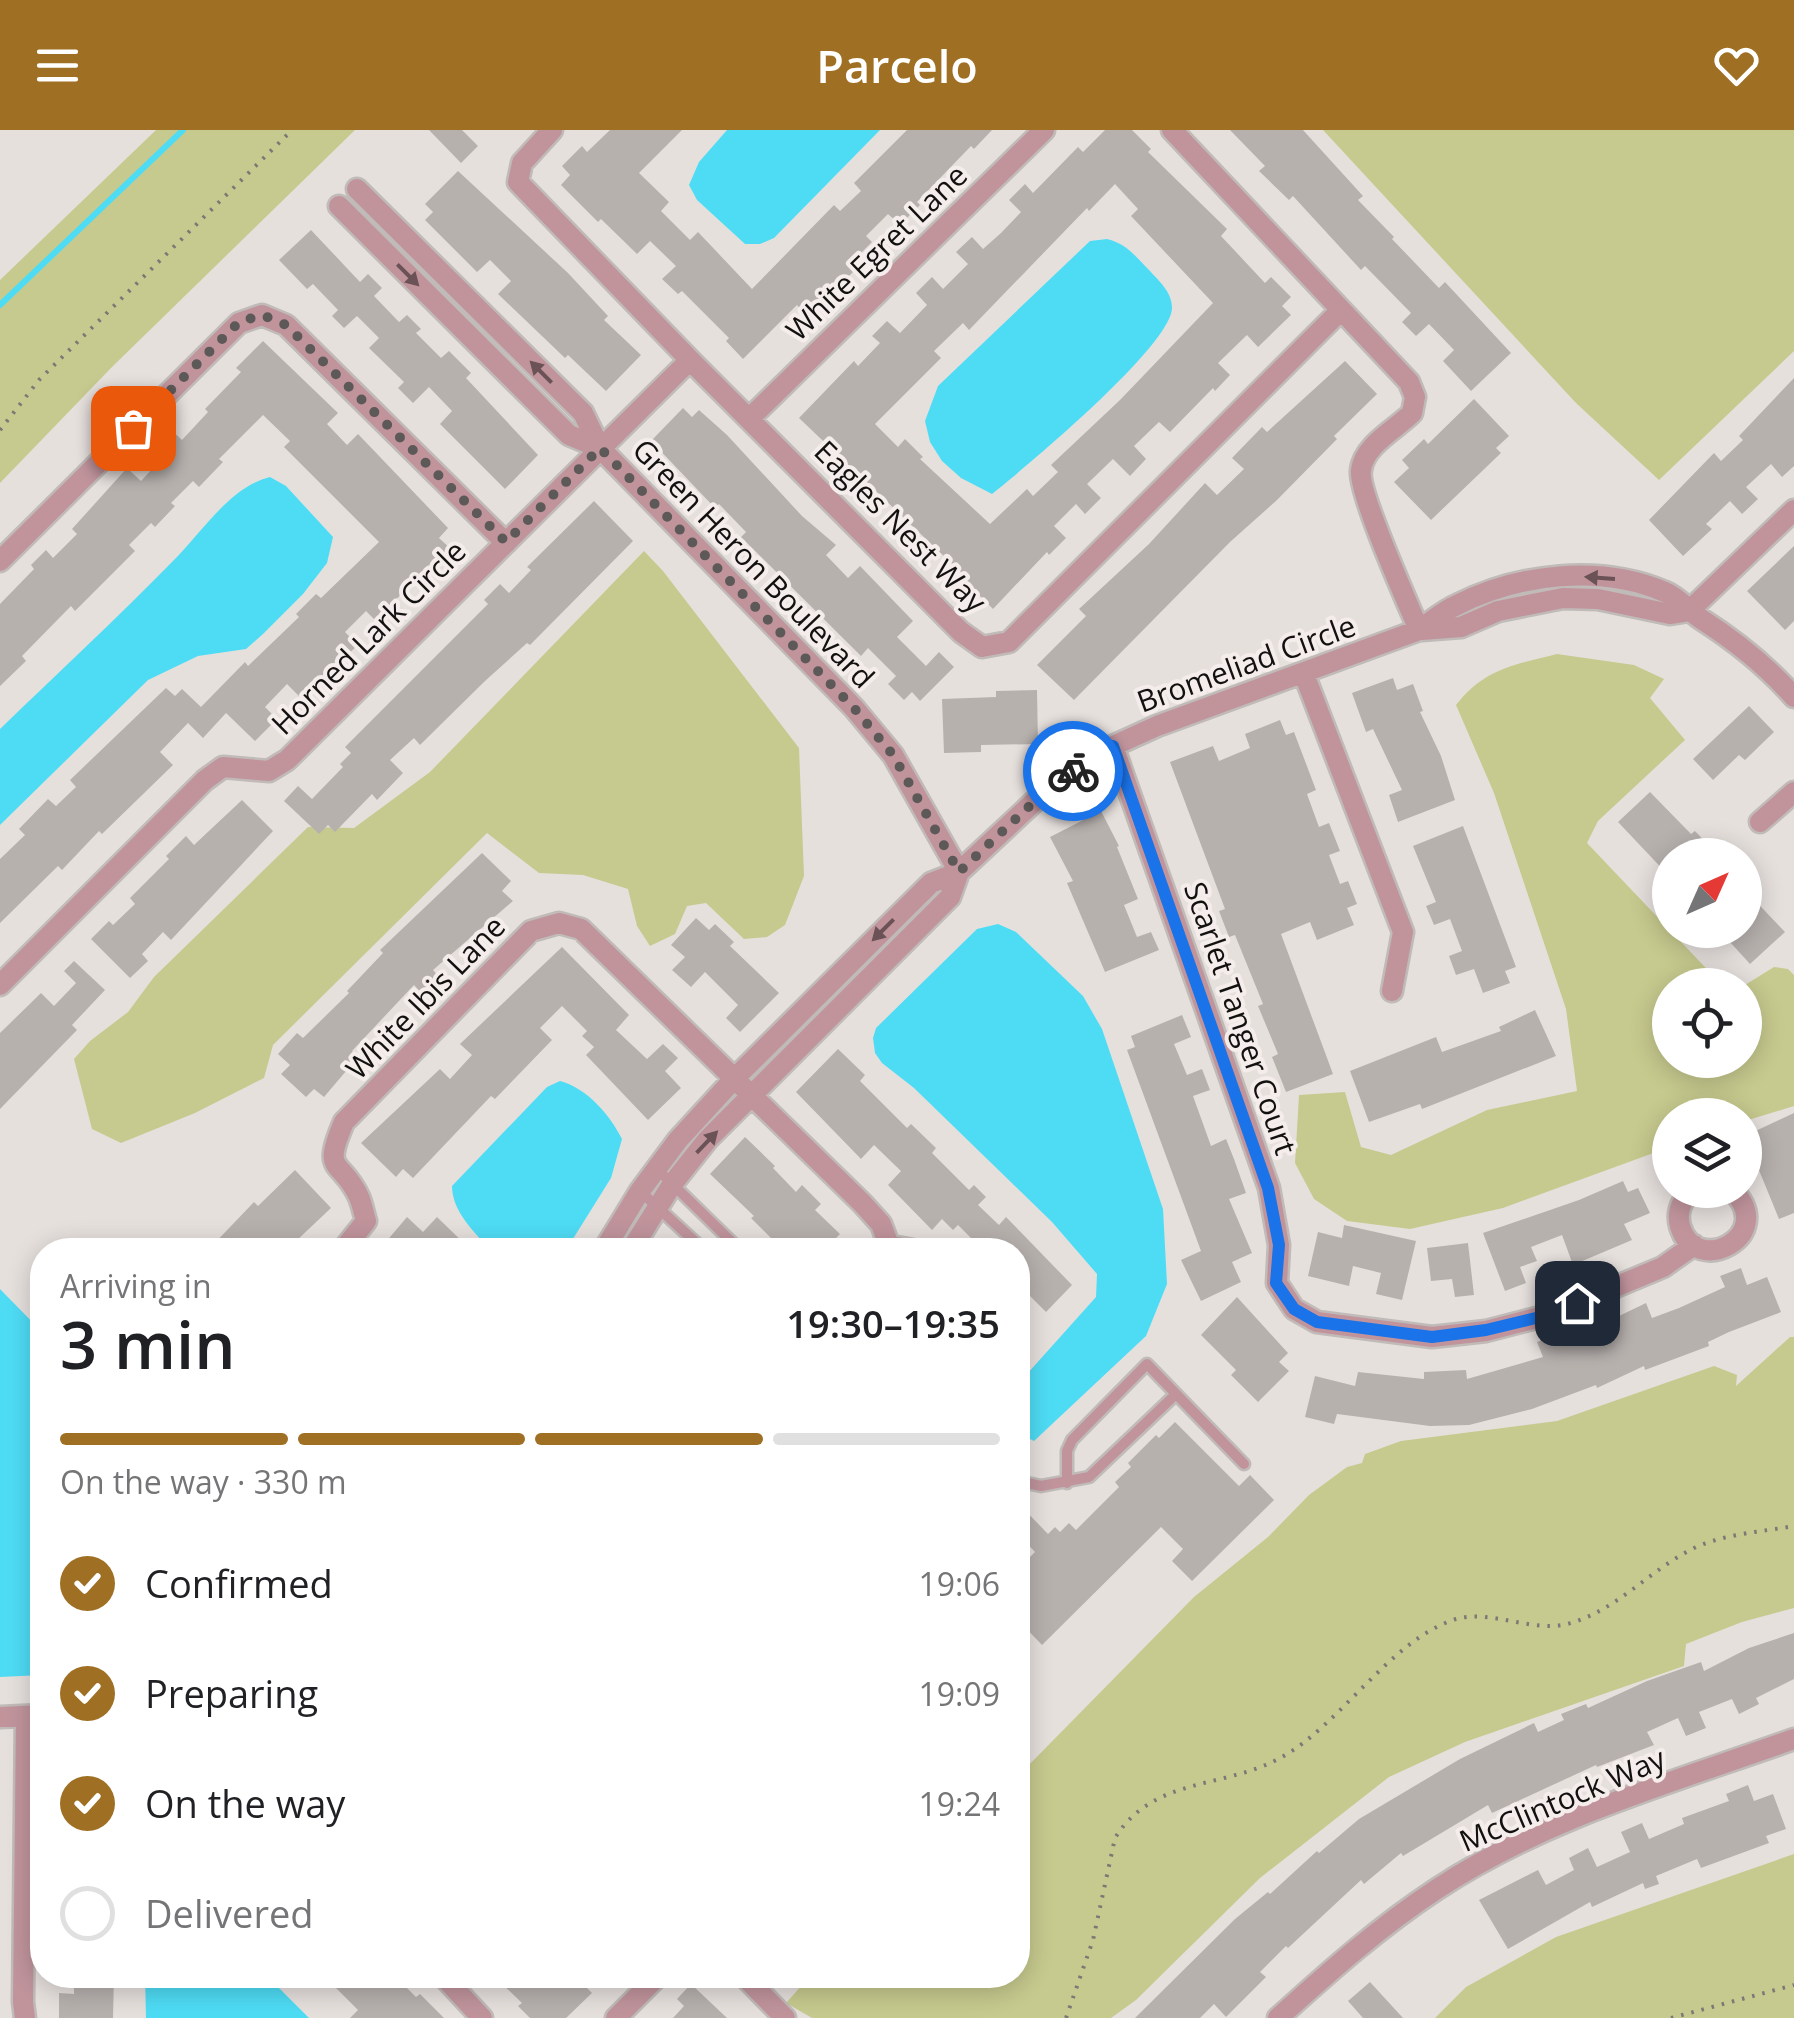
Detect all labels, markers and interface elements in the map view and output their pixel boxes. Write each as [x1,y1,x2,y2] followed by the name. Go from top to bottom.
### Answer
[816,35,978,96] text: Parcelo
[30,38,85,93] icon: menu
[1709,38,1764,93] icon: heart
[776,155,976,349] street label: White Egret Lane
[396,262,419,286] one-way arrow
[530,361,554,385] one-way arrow
[91,386,176,471] pin
[106,401,161,456] icon: bag
[624,429,884,697] street label: Green Heron Boulevard
[806,431,997,622] street label: Eagles Nest Way
[262,531,474,743] street label: Horned Lark Circle
[1584,569,1616,585] one-way arrow
[1131,604,1361,722] street label: Bromeliad Circle
[1023,721,1123,821] courier
[1046,744,1101,799] icon: bike
[1652,838,1762,948] north arrow
[1652,838,1762,1208] map controls
[1175,876,1307,1160] street label: Scarlet Tanger Court
[336,906,514,1088] street label: White Ibis Lane
[872,918,895,942] one-way arrow
[1652,968,1762,1078] button: locate
[1652,1098,1762,1208] button: layers
[695,1130,718,1154] one-way arrow
[1535,1261,1620,1346] pin
[60,1264,212,1307] text: Arriving in
[1550,1276,1605,1331] icon: home
[786,1297,1000,1349] text: 19:30–19:35
[60,1300,235,1388] text: 3 min
[60,1460,347,1503] text: On the way · 330 m
[60,1556,115,1611] icon: check
[145,1557,333,1609] text: Confirmed
[918,1562,1000,1605] text: 19:06
[60,1666,115,1721] icon: check
[145,1667,318,1719] text: Preparing
[918,1672,1000,1715] text: 19:09
[1453,1737,1672,1861] street label: McClintock Way
[60,1776,115,1831] icon: check
[145,1777,345,1829] text: On the way
[918,1782,1000,1825] text: 19:24
[145,1887,314,1939] text: Delivered

